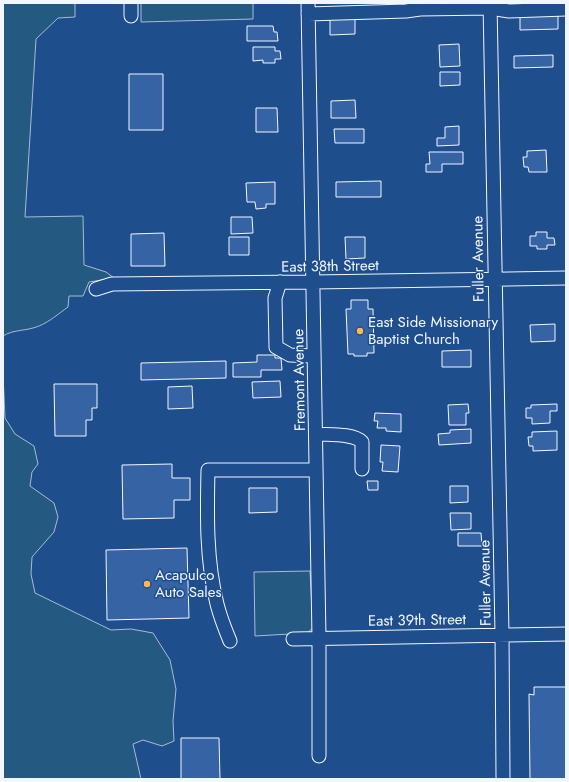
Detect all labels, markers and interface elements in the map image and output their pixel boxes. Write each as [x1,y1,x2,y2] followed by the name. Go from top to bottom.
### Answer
[466,216,490,302] street label: Fuller Avenue
[281,254,379,278] street label: East 38th Street
[368,311,498,350] place label: East Side Missionary Baptist Church
[355,326,365,336] marker: East Side Missionary Baptist Church
[287,328,311,431] street label: Fremont Avenue
[473,540,497,626] street label: Fuller Avenue
[155,564,221,603] place label: Acapulco Auto Sales
[142,579,152,589] marker: Acapulco Auto Sales
[368,608,467,632] street label: East 39th Street

